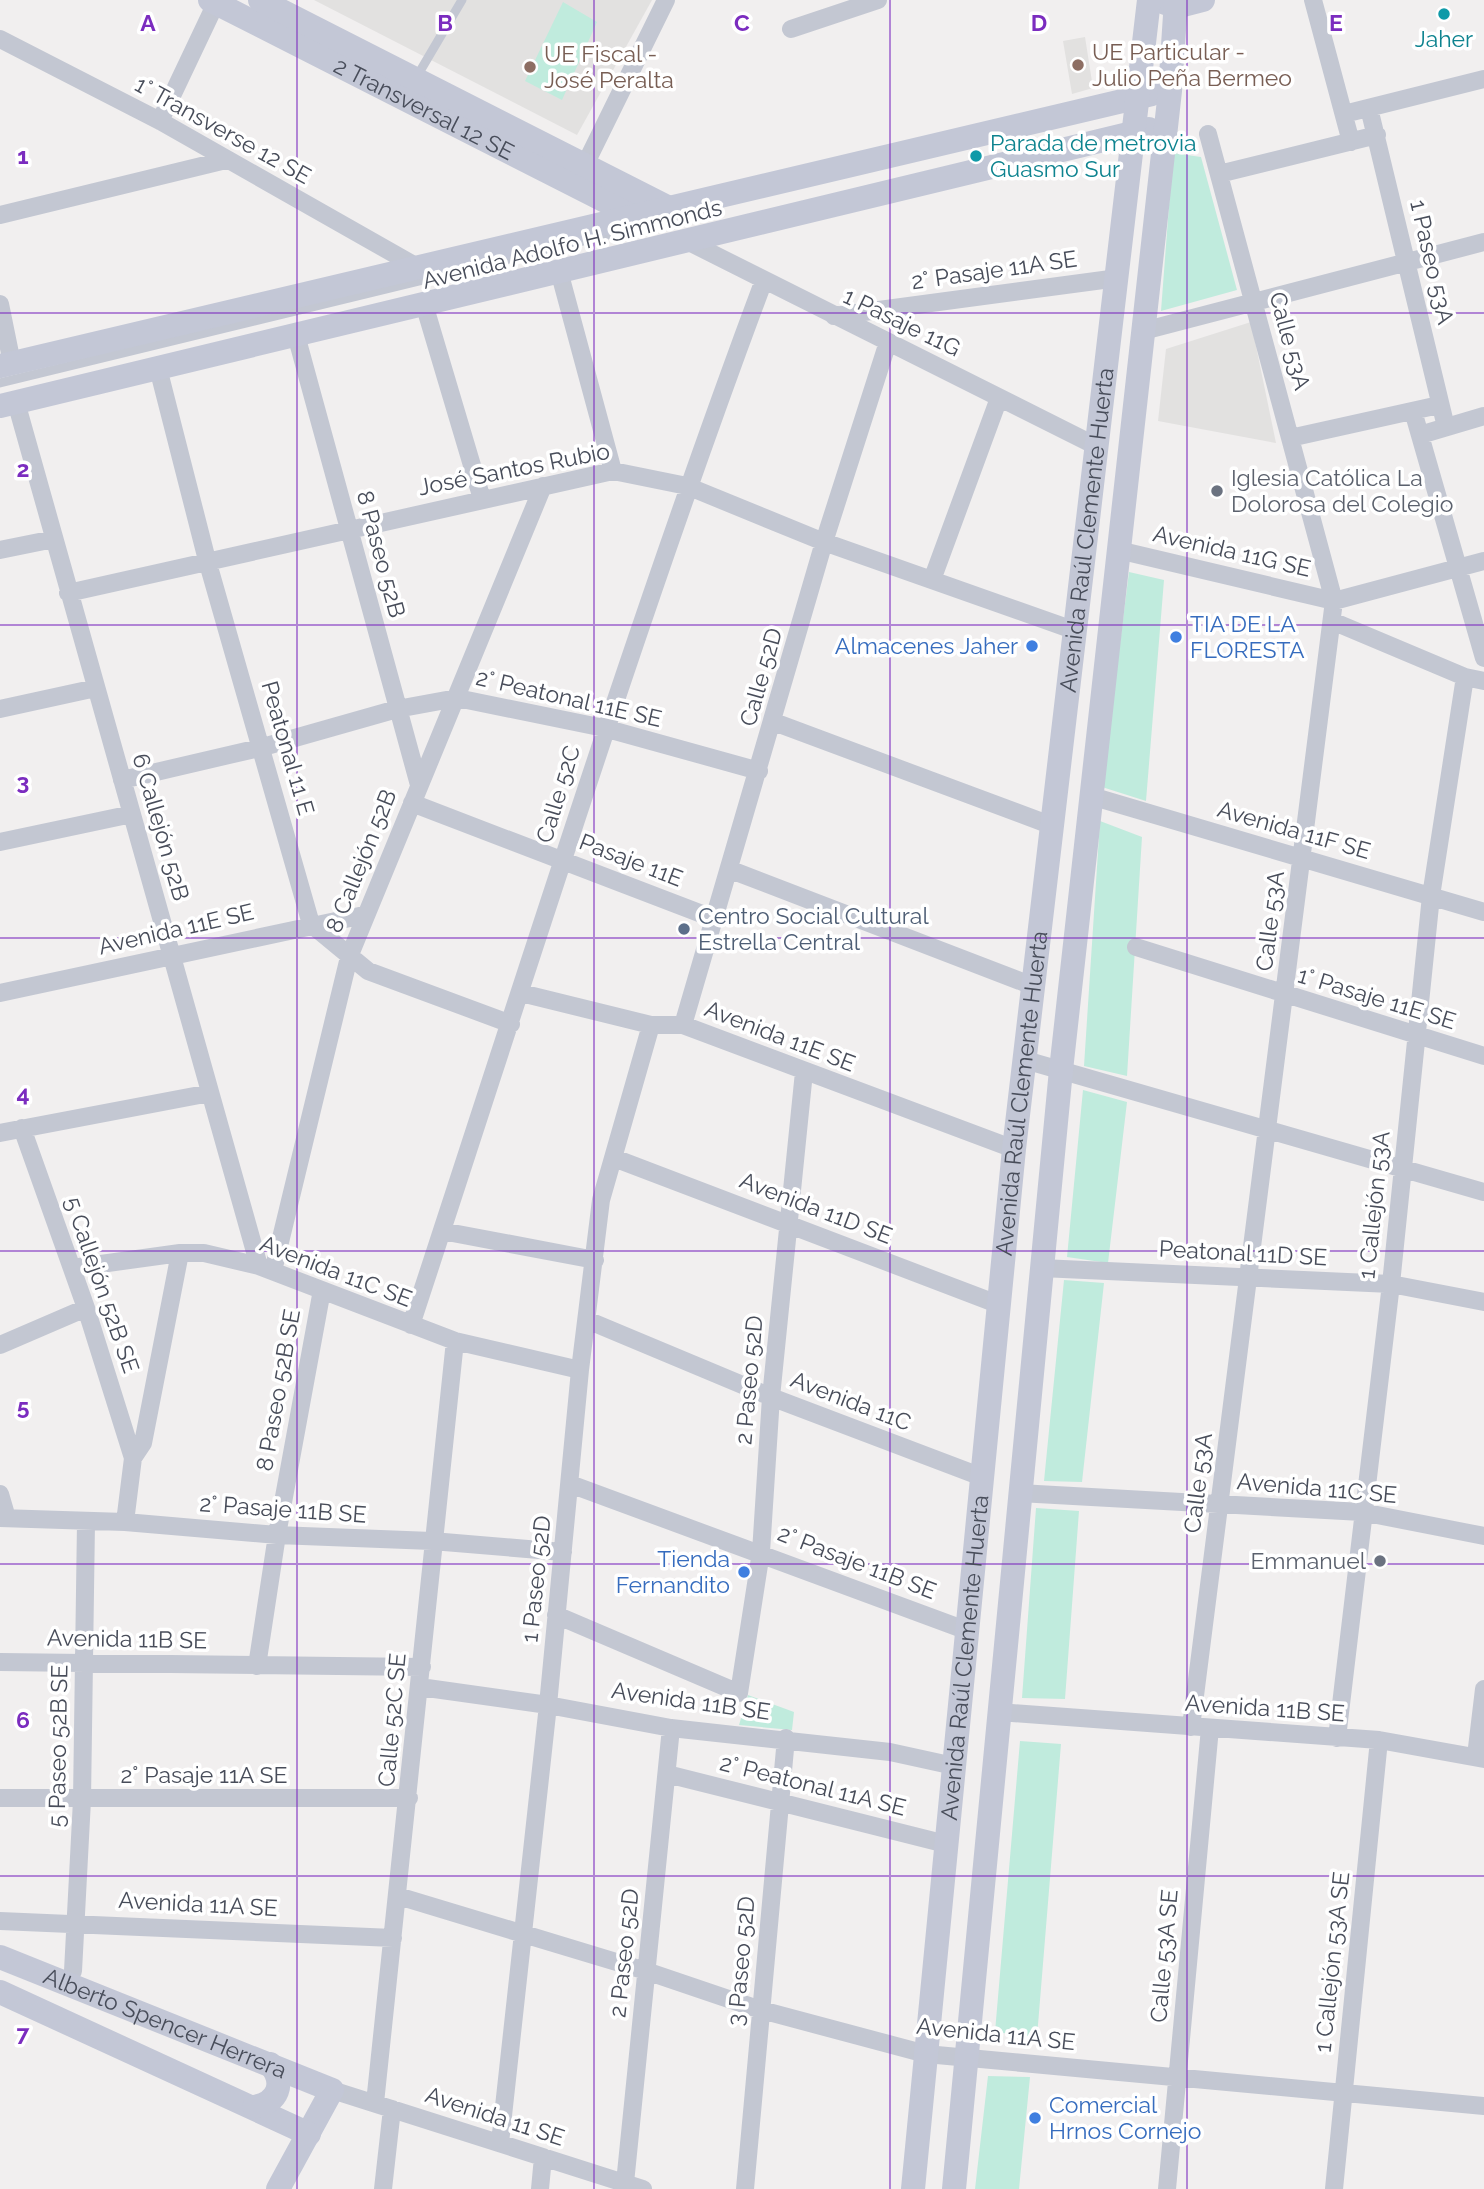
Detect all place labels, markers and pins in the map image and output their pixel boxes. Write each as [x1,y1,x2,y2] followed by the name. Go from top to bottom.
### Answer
[1436,6,1452,22] marker: Jaher
[1415,25,1473,52] place label: Jaher
[1092,38,1292,91] place label: UE Particular - Julio Peña Bermeo
[544,40,674,93] place label: UE Fiscal - José Peralta
[1070,57,1086,73] marker: UE Particular - Julio Peña Bermeo
[522,59,538,75] marker: UE Fiscal - José Peralta
[990,129,1197,182] place label: Parada de metrovia Guasmo Sur
[968,148,984,164] marker: Parada de metrovia Guasmo Sur
[1231,464,1453,517] place label: Iglesia Católica La Dolorosa del Colegio
[1209,483,1225,499] marker: Iglesia Católica La Dolorosa del Colegio
[1190,610,1305,663] place label: TIA DE LA FLORESTA
[1168,629,1184,645] marker: TIA DE LA FLORESTA
[835,632,1018,659] place label: Almacenes Jaher
[1024,638,1040,654] marker: Almacenes Jaher
[698,902,929,955] place label: Centro Social Cultural Estrella Central
[676,921,692,937] marker: Centro Social Cultural Estrella Central
[616,1545,730,1598] place label: Tienda Fernandito
[1250,1547,1367,1574] place label: Emmanuel
[1372,1553,1388,1569] marker: Emmanuel
[736,1564,752,1580] marker: Tienda Fernandito
[1049,2091,1201,2144] place label: Comercial Hrnos Cornejo
[1027,2110,1043,2126] marker: Comercial Hrnos Cornejo

